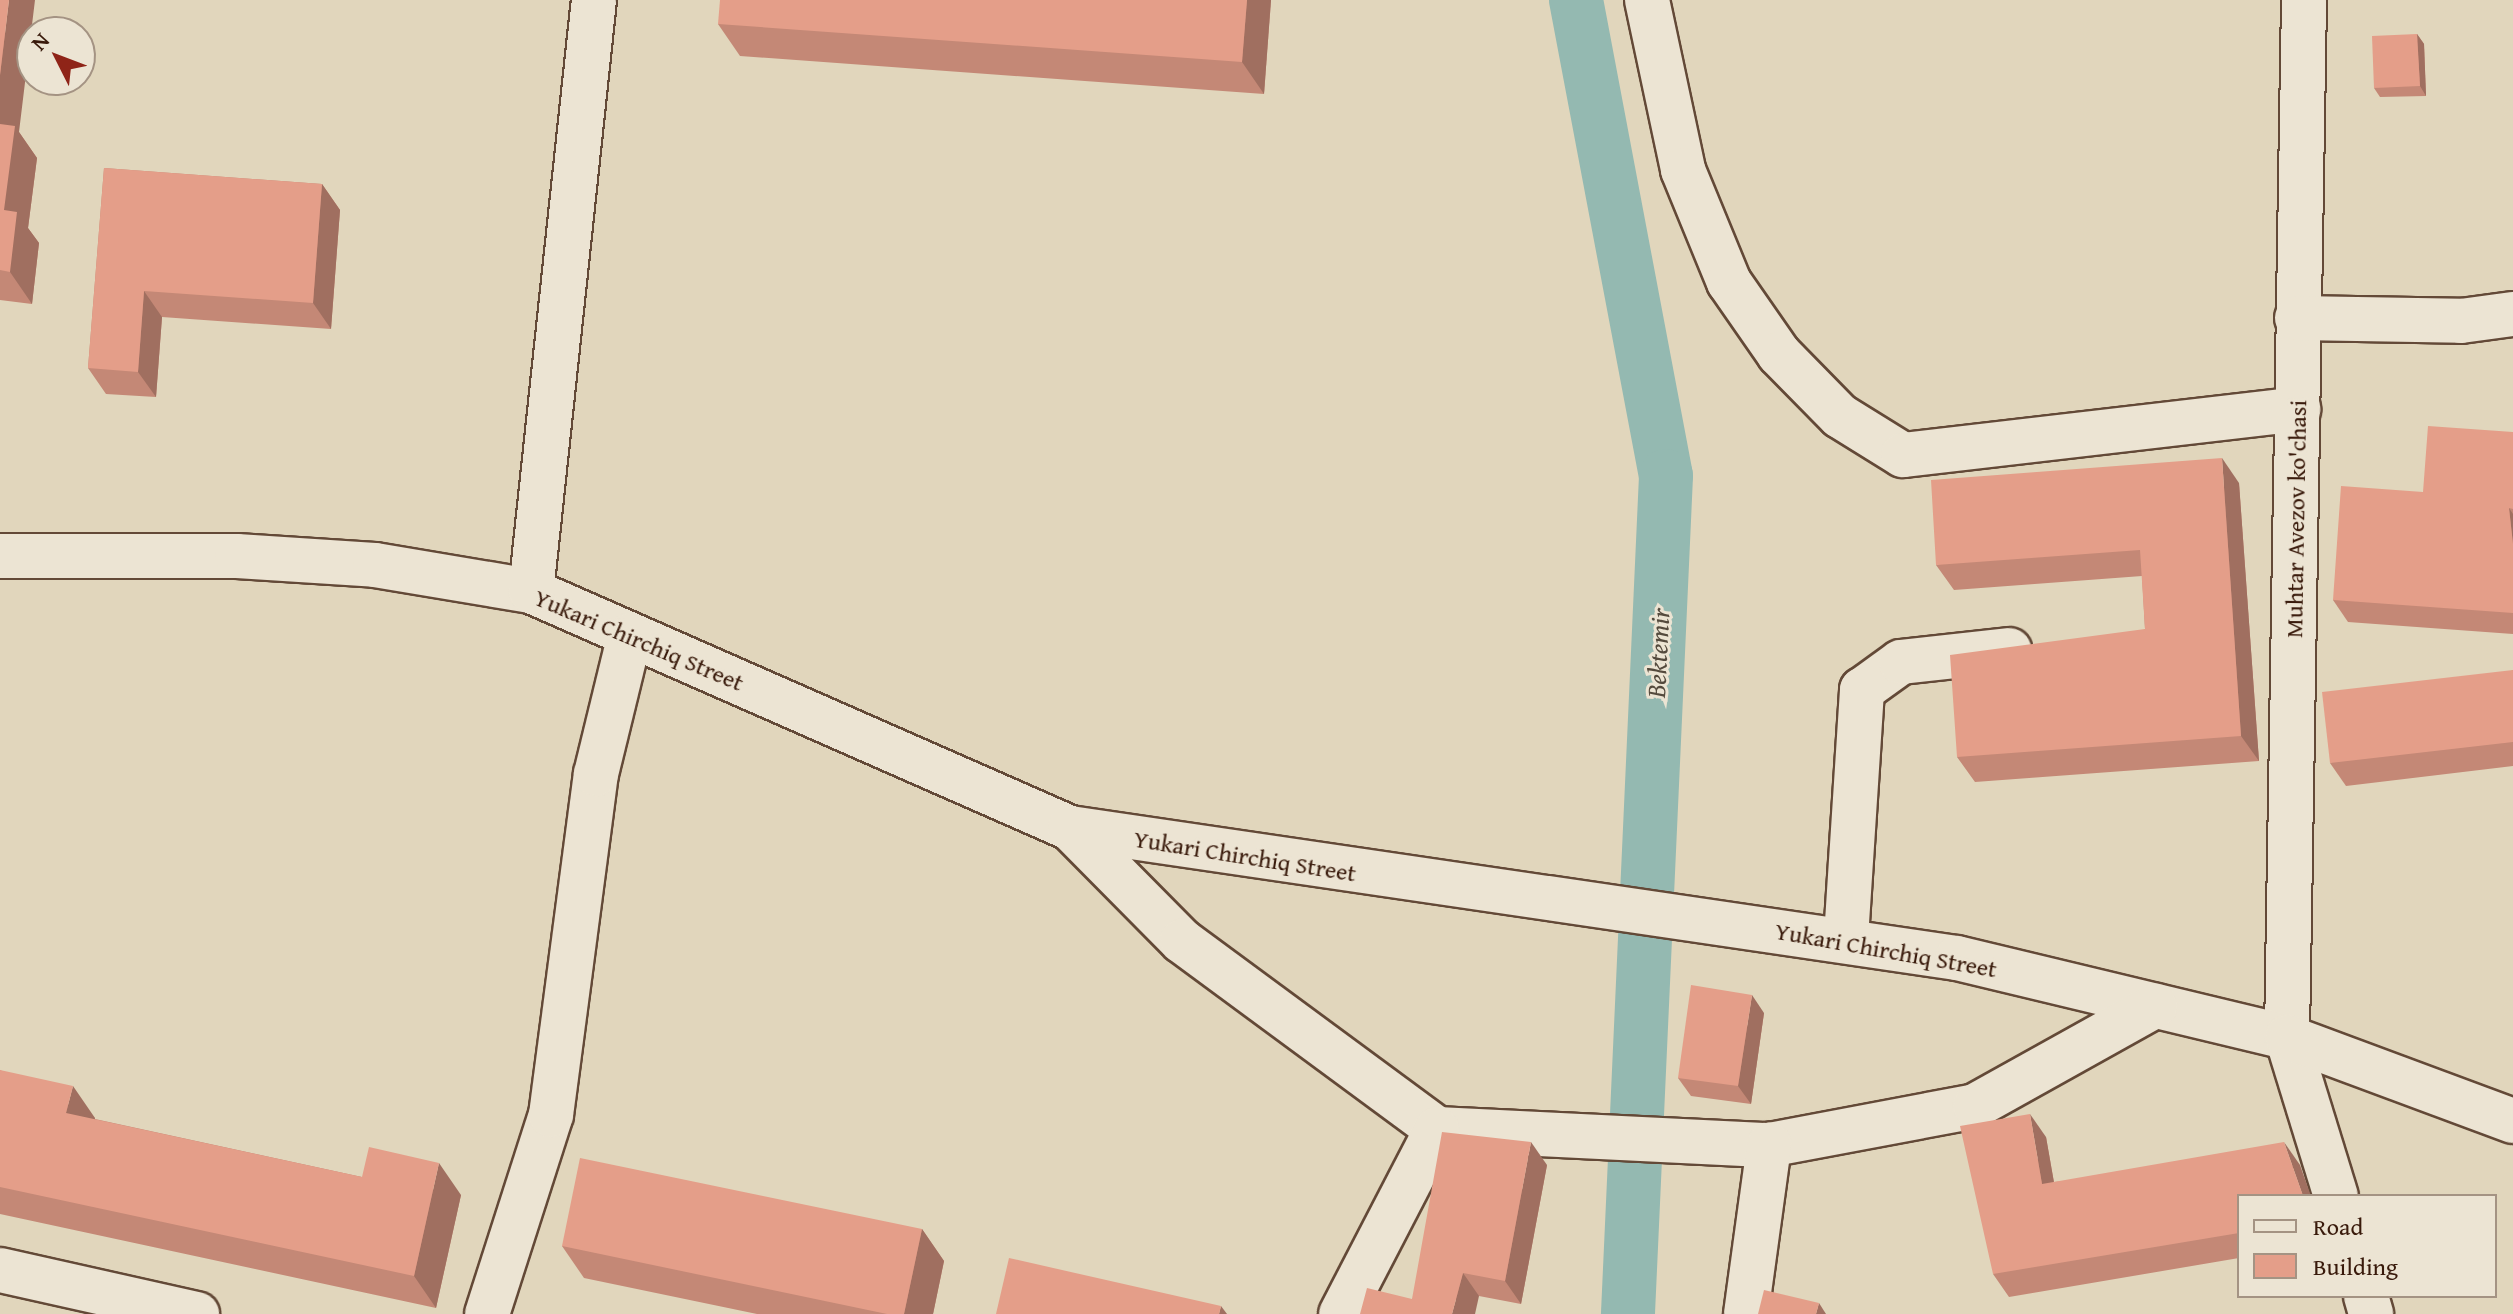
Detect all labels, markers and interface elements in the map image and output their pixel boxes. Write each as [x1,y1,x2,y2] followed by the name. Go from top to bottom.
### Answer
[16,16,96,96] north arrow
[23,25,56,57] text: N
[2280,400,2312,638] street label: Muhtar Avezov ko'chasi
[530,583,748,697] street label: Yukari Chirchiq Street
[1640,607,1676,699] water label: Bektemir
[1132,824,1358,888] street label: Yukari Chirchiq Street
[1773,916,1999,984] street label: Yukari Chirchiq Street
[2237,1194,2497,1298] legend
[2313,1209,2363,1244] text: Road
[2313,1249,2398,1284] text: Building

